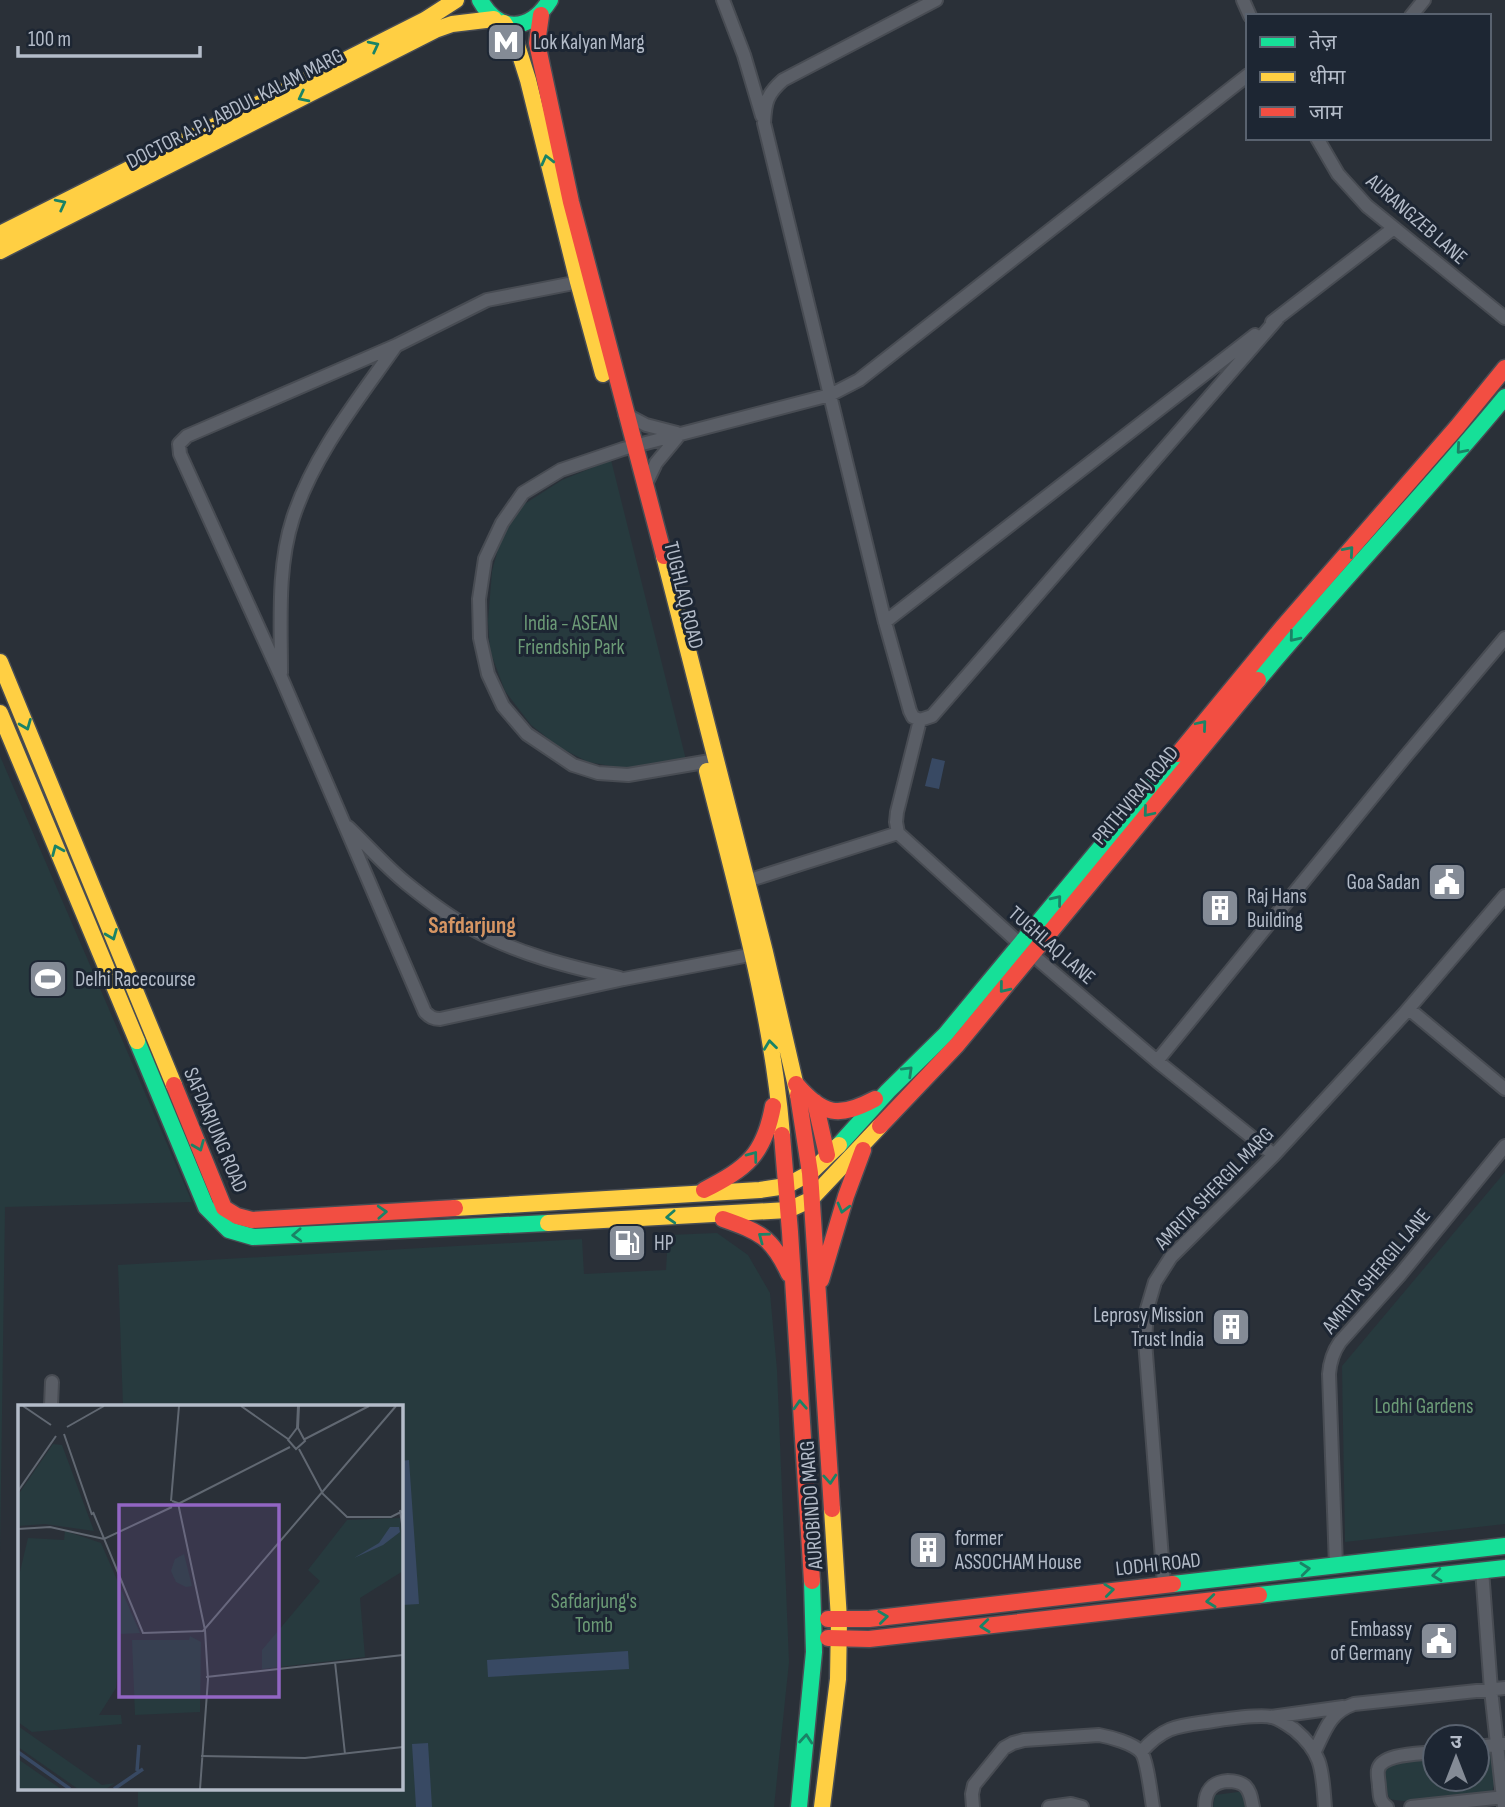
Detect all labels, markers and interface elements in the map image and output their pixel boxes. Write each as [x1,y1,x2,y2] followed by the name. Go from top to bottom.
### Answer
[18,14,200,58] scale bar
[1246,14,1491,140] legend
[485,21,527,63] metro station icon: Lok Kalyan Marg
[28,27,71,52] text: 100 m
[533,30,645,55] place label: Lok Kalyan Marg
[1309,30,1337,55] text: तेज़
[367,41,379,55] one-way arrow
[123,43,348,174] street label: DOCTOR A.P.J. ABDUL KALAM MARG
[1309,65,1346,90] text: धीमा
[298,89,310,103] one-way arrow
[1309,100,1343,125] text: जाम
[541,154,555,166] one-way arrow
[1360,168,1472,270] street label: AURANGZEB LANE
[54,198,66,212] one-way arrow
[1457,441,1470,454] one-way arrow
[658,539,709,651] street label: TUGHLAQ ROAD
[1341,546,1353,559] one-way arrow
[517,611,625,660] park label: India - ASEAN Friendship Park
[1290,629,1302,642] one-way arrow
[18,718,32,730] one-way arrow
[1194,720,1206,733] one-way arrow
[1087,741,1184,850] street label: PRITHVIRAJ ROAD
[1144,804,1156,817] one-way arrow
[52,845,66,857] one-way arrow
[1426,861,1468,903] public building icon: Goa Sadan
[1346,870,1420,895] place label: Goa Sadan
[1247,884,1307,933] place label: Raj Hans Building
[1199,887,1241,929] building icon: Raj Hans Building
[1048,895,1061,907] one-way arrow
[1003,901,1100,990] street label: TUGHLAQ LANE
[428,912,516,940] district label: Safdarjung
[104,929,118,941] one-way arrow
[27,958,69,1000] sports icon: Delhi Racecourse
[75,967,196,992] place label: Delhi Racecourse
[999,980,1012,992] one-way arrow
[763,1039,778,1051] one-way arrow
[178,1064,253,1196] street label: SAFDARJUNG ROAD
[899,1067,912,1080] one-way arrow
[1149,1122,1279,1256] street label: AMRITA SHERGIL MARG
[190,1139,204,1151] one-way arrow
[745,1151,758,1163] one-way arrow
[837,1202,851,1214] one-way arrow
[1316,1204,1436,1340] street label: AMRITA SHERGIL LANE
[376,1205,387,1220] one-way arrow
[665,1209,676,1224] one-way arrow
[606,1222,648,1264] fuel station icon: HP
[291,1227,302,1242] one-way arrow
[654,1231,674,1256] place label: HP
[758,1232,771,1245] one-way arrow
[1093,1303,1204,1352] place label: Leprosy Mission Trust India
[1210,1306,1252,1348] building icon: Leprosy Mission Trust India
[1374,1394,1474,1419] park label: Lodhi Gardens
[793,1399,808,1410] one-way arrow
[18,1405,402,1790] inset map
[795,1440,829,1571] street label: AUROBINDO MARG
[822,1474,837,1485] one-way arrow
[954,1526,1082,1575] place label: former ASSOCHAM House
[907,1529,949,1571] building icon: former ASSOCHAM House
[1114,1548,1202,1581] street label: LODHI ROAD
[1299,1562,1311,1577] one-way arrow
[1431,1568,1443,1583] one-way arrow
[1103,1583,1114,1598] one-way arrow
[551,1589,637,1638] park label: Safdarjung's Tomb
[1205,1593,1217,1608] one-way arrow
[877,1610,888,1625] one-way arrow
[1330,1617,1412,1666] place label: Embassy of Germany
[979,1618,991,1633] one-way arrow
[1418,1620,1460,1662] public building icon: Embassy of Germany
[1421,1723,1491,1793] north arrow
[1450,1731,1462,1754] text: उ
[798,1733,813,1744] one-way arrow

